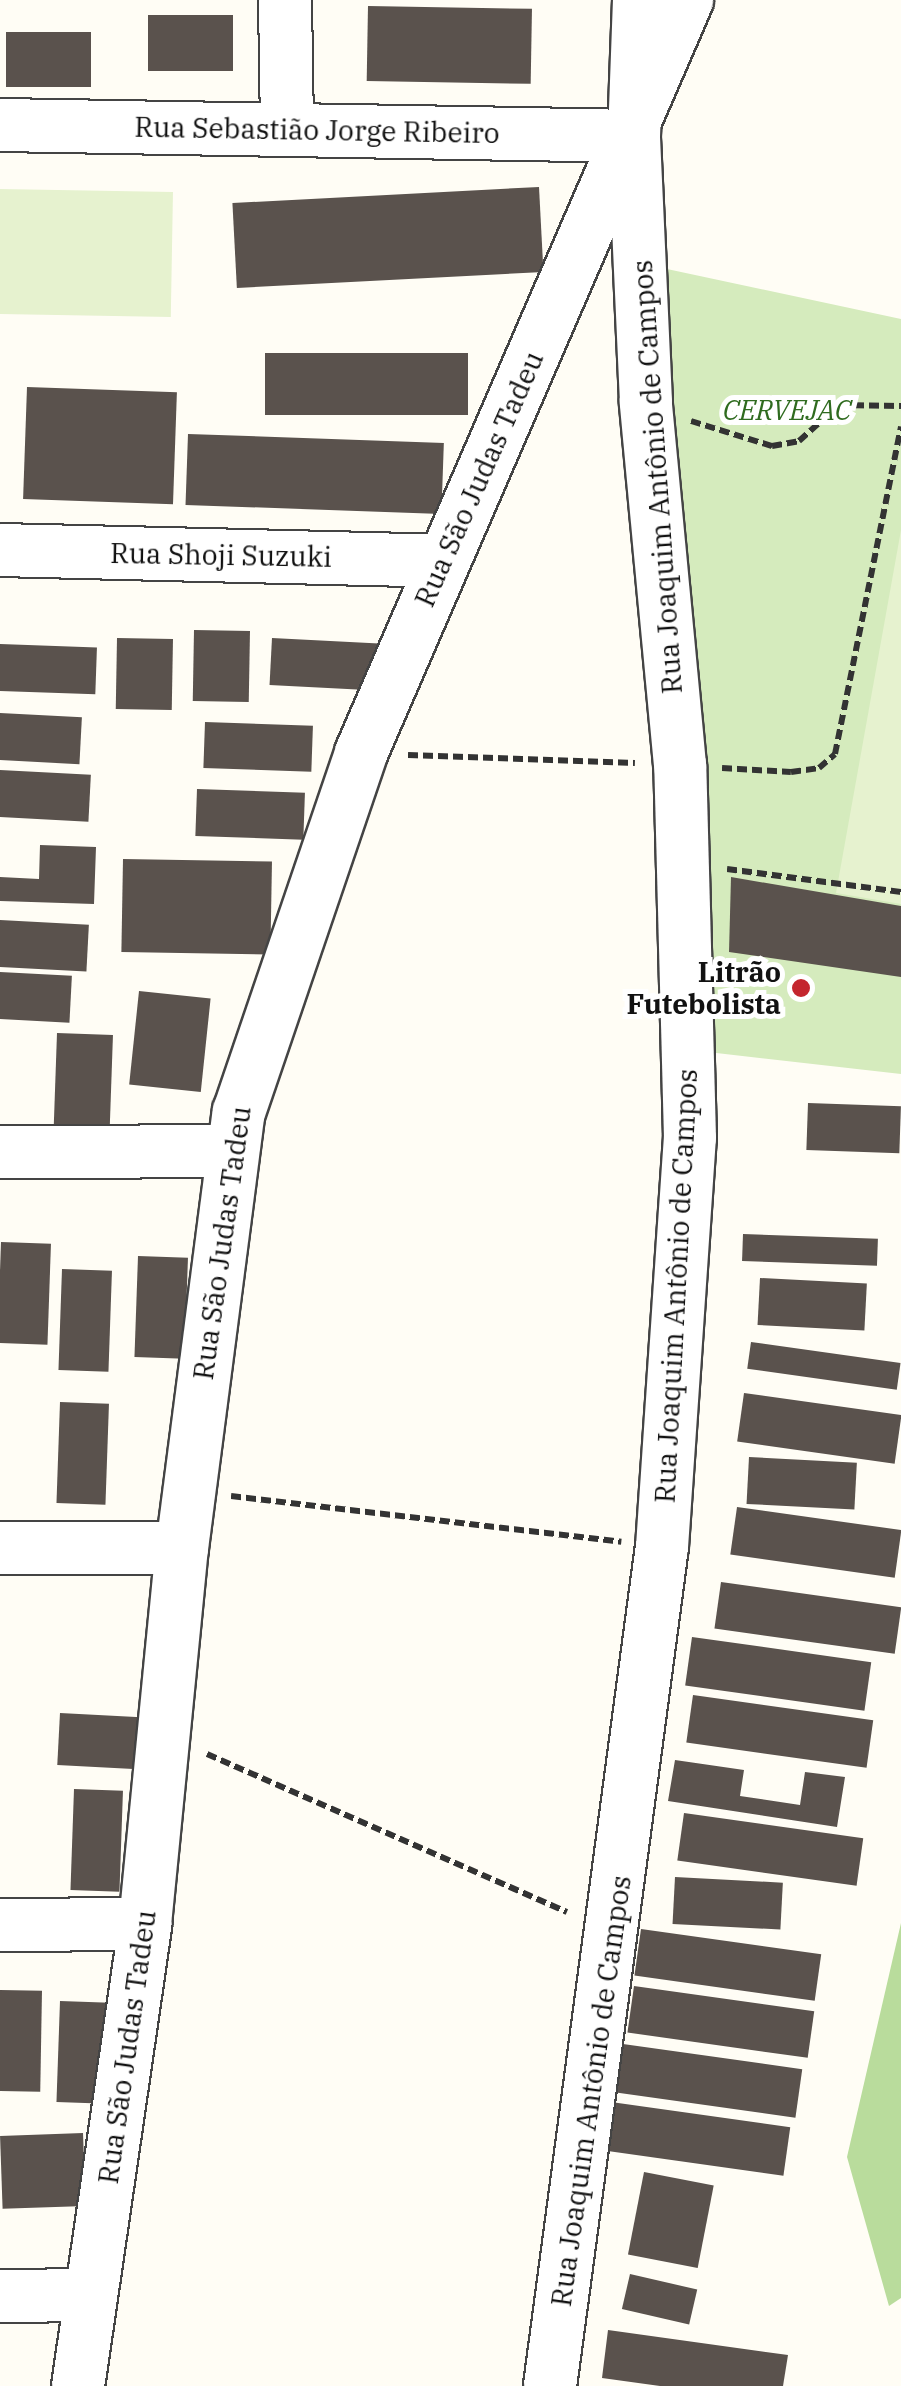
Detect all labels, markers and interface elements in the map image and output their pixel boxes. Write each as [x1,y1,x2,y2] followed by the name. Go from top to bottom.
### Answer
[134,110,500,150] street label: Rua Sebastião Jorge Ribeiro
[625,259,689,695] street label: Rua Joaquim Antônio de Campos
[408,346,550,612] street label: Rua São Judas Tadeu
[723,393,851,427] park label: CERVEJAC
[110,536,332,574] street label: Rua Shoji Suzuki
[626,955,781,1021] place label: Litrão Futebolista
[790,977,812,999] marker: Litrão Futebolista
[648,1068,704,1504] street label: Rua Joaquim Antônio de Campos
[186,1104,258,1382] street label: Rua São Judas Tadeu
[544,1873,638,2309] street label: Rua Joaquim Antônio de Campos
[91,1908,163,2186] street label: Rua São Judas Tadeu

